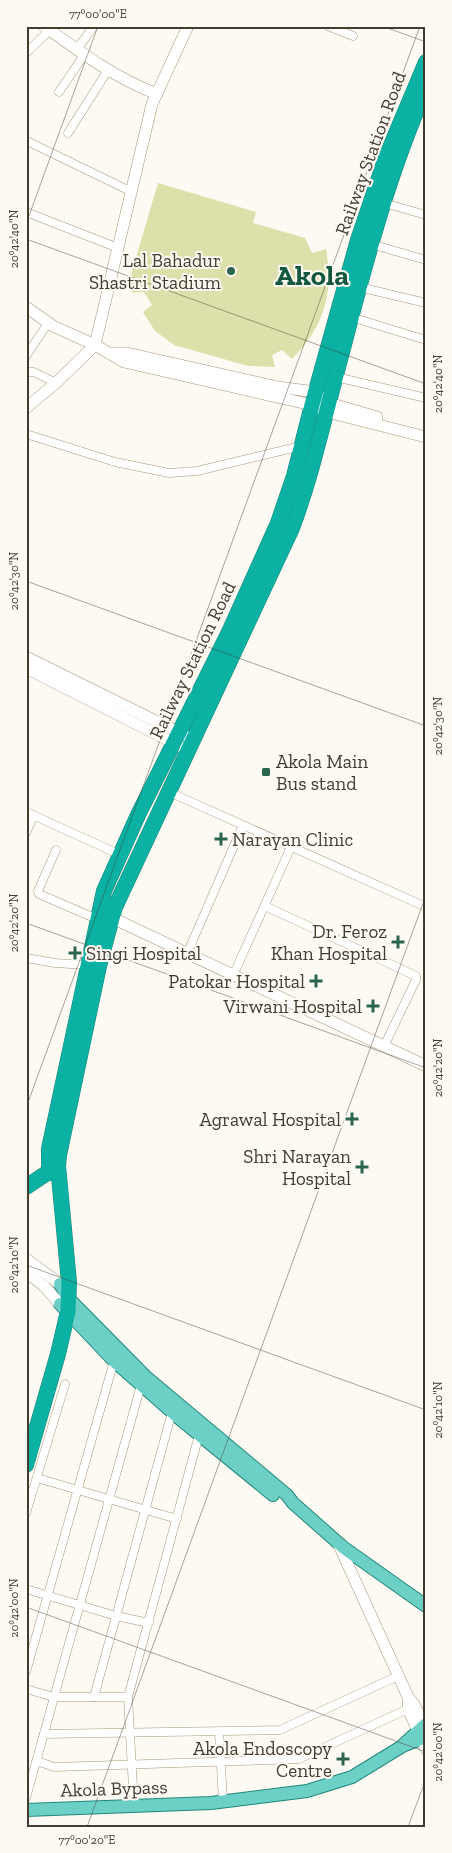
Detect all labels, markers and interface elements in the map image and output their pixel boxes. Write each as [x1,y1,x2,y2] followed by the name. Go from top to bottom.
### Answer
[69,7,127,21] text: 77°00'00"E
[330,68,411,238] street label: Railway Station Road
[7,210,21,268] text: 20°42'40"N
[89,249,222,294] place label: Lal Bahadur Shastri Stadium
[275,258,349,292] district label: Akola
[225,265,237,277] marker: Lal Bahadur Shastri Stadium
[431,355,445,413] text: 20°42'40"N
[7,552,21,610] text: 20°42'30"N
[144,577,241,743] street label: Railway Station Road
[431,697,445,755] text: 20°42'30"N
[276,750,368,795] place label: Akola Main Bus stand
[260,766,272,778] marker: Akola Main Bus stand
[232,828,353,851] place label: Narayan Clinic
[214,832,228,846] marker: Narayan Clinic
[7,894,21,952] text: 20°42'20"N
[271,920,387,965] place label: Dr. Feroz Khan Hospital
[391,935,405,949] marker: Dr. Feroz Khan Hospital
[86,942,201,965] place label: Singi Hospital
[68,946,82,960] marker: Singi Hospital
[168,970,305,993] place label: Patokar Hospital
[309,974,323,988] marker: Patokar Hospital
[222,995,362,1018] place label: Virwani Hospital
[366,999,380,1013] marker: Virwani Hospital
[431,1039,445,1097] text: 20°42'20"N
[200,1108,341,1131] place label: Agrawal Hospital
[345,1112,359,1126] marker: Agrawal Hospital
[243,1145,351,1190] place label: Shri Narayan Hospital
[355,1160,369,1174] marker: Shri Narayan Hospital
[7,1236,21,1294] text: 20°42'10"N
[431,1381,445,1439] text: 20°42'10"N
[7,1578,21,1638] text: 20°42'00"N
[431,1722,445,1782] text: 20°42'00"N
[193,1737,332,1782] place label: Akola Endoscopy Centre
[336,1752,350,1766] marker: Akola Endoscopy Centre
[60,1775,168,1802] street label: Akola Bypass
[59,1833,115,1847] text: 77°00'20"E

